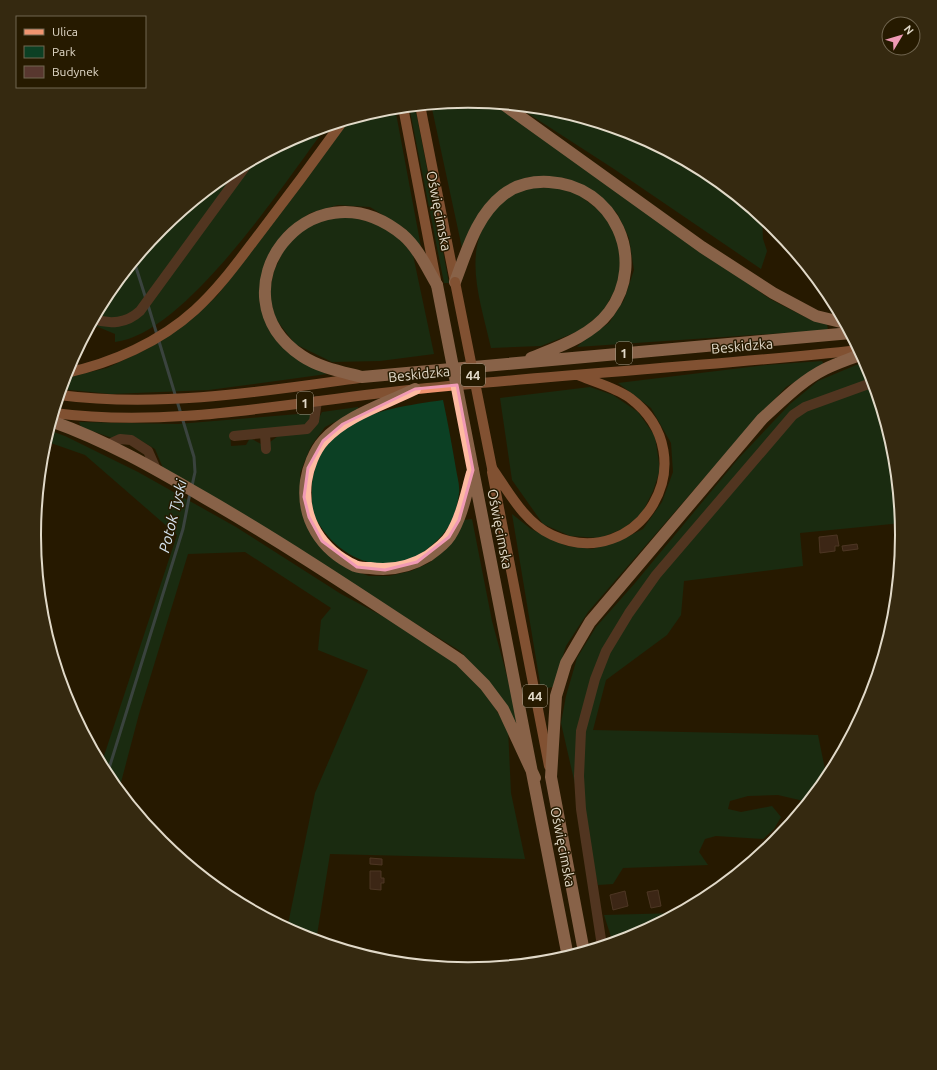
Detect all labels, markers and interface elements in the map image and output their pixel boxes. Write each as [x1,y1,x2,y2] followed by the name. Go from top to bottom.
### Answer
[16,16,146,88] legend
[881,16,921,56] north arrow
[902,23,916,37] text: N
[52,25,78,38] text: Ulica
[52,45,76,58] text: Park
[52,65,99,78] text: Budynek
[423,170,455,252] street label: Oświęcimska
[710,335,774,357] street label: Beskidzka
[616,342,632,364] road number: 1
[387,363,451,385] street label: Beskidzka
[461,364,485,386] road number: 44
[297,392,313,414] road number: 1
[155,476,190,554] water label: Potok Tyski
[484,488,516,570] street label: Oświęcimska
[523,685,547,707] road number: 44
[547,806,579,888] street label: Oświęcimska

